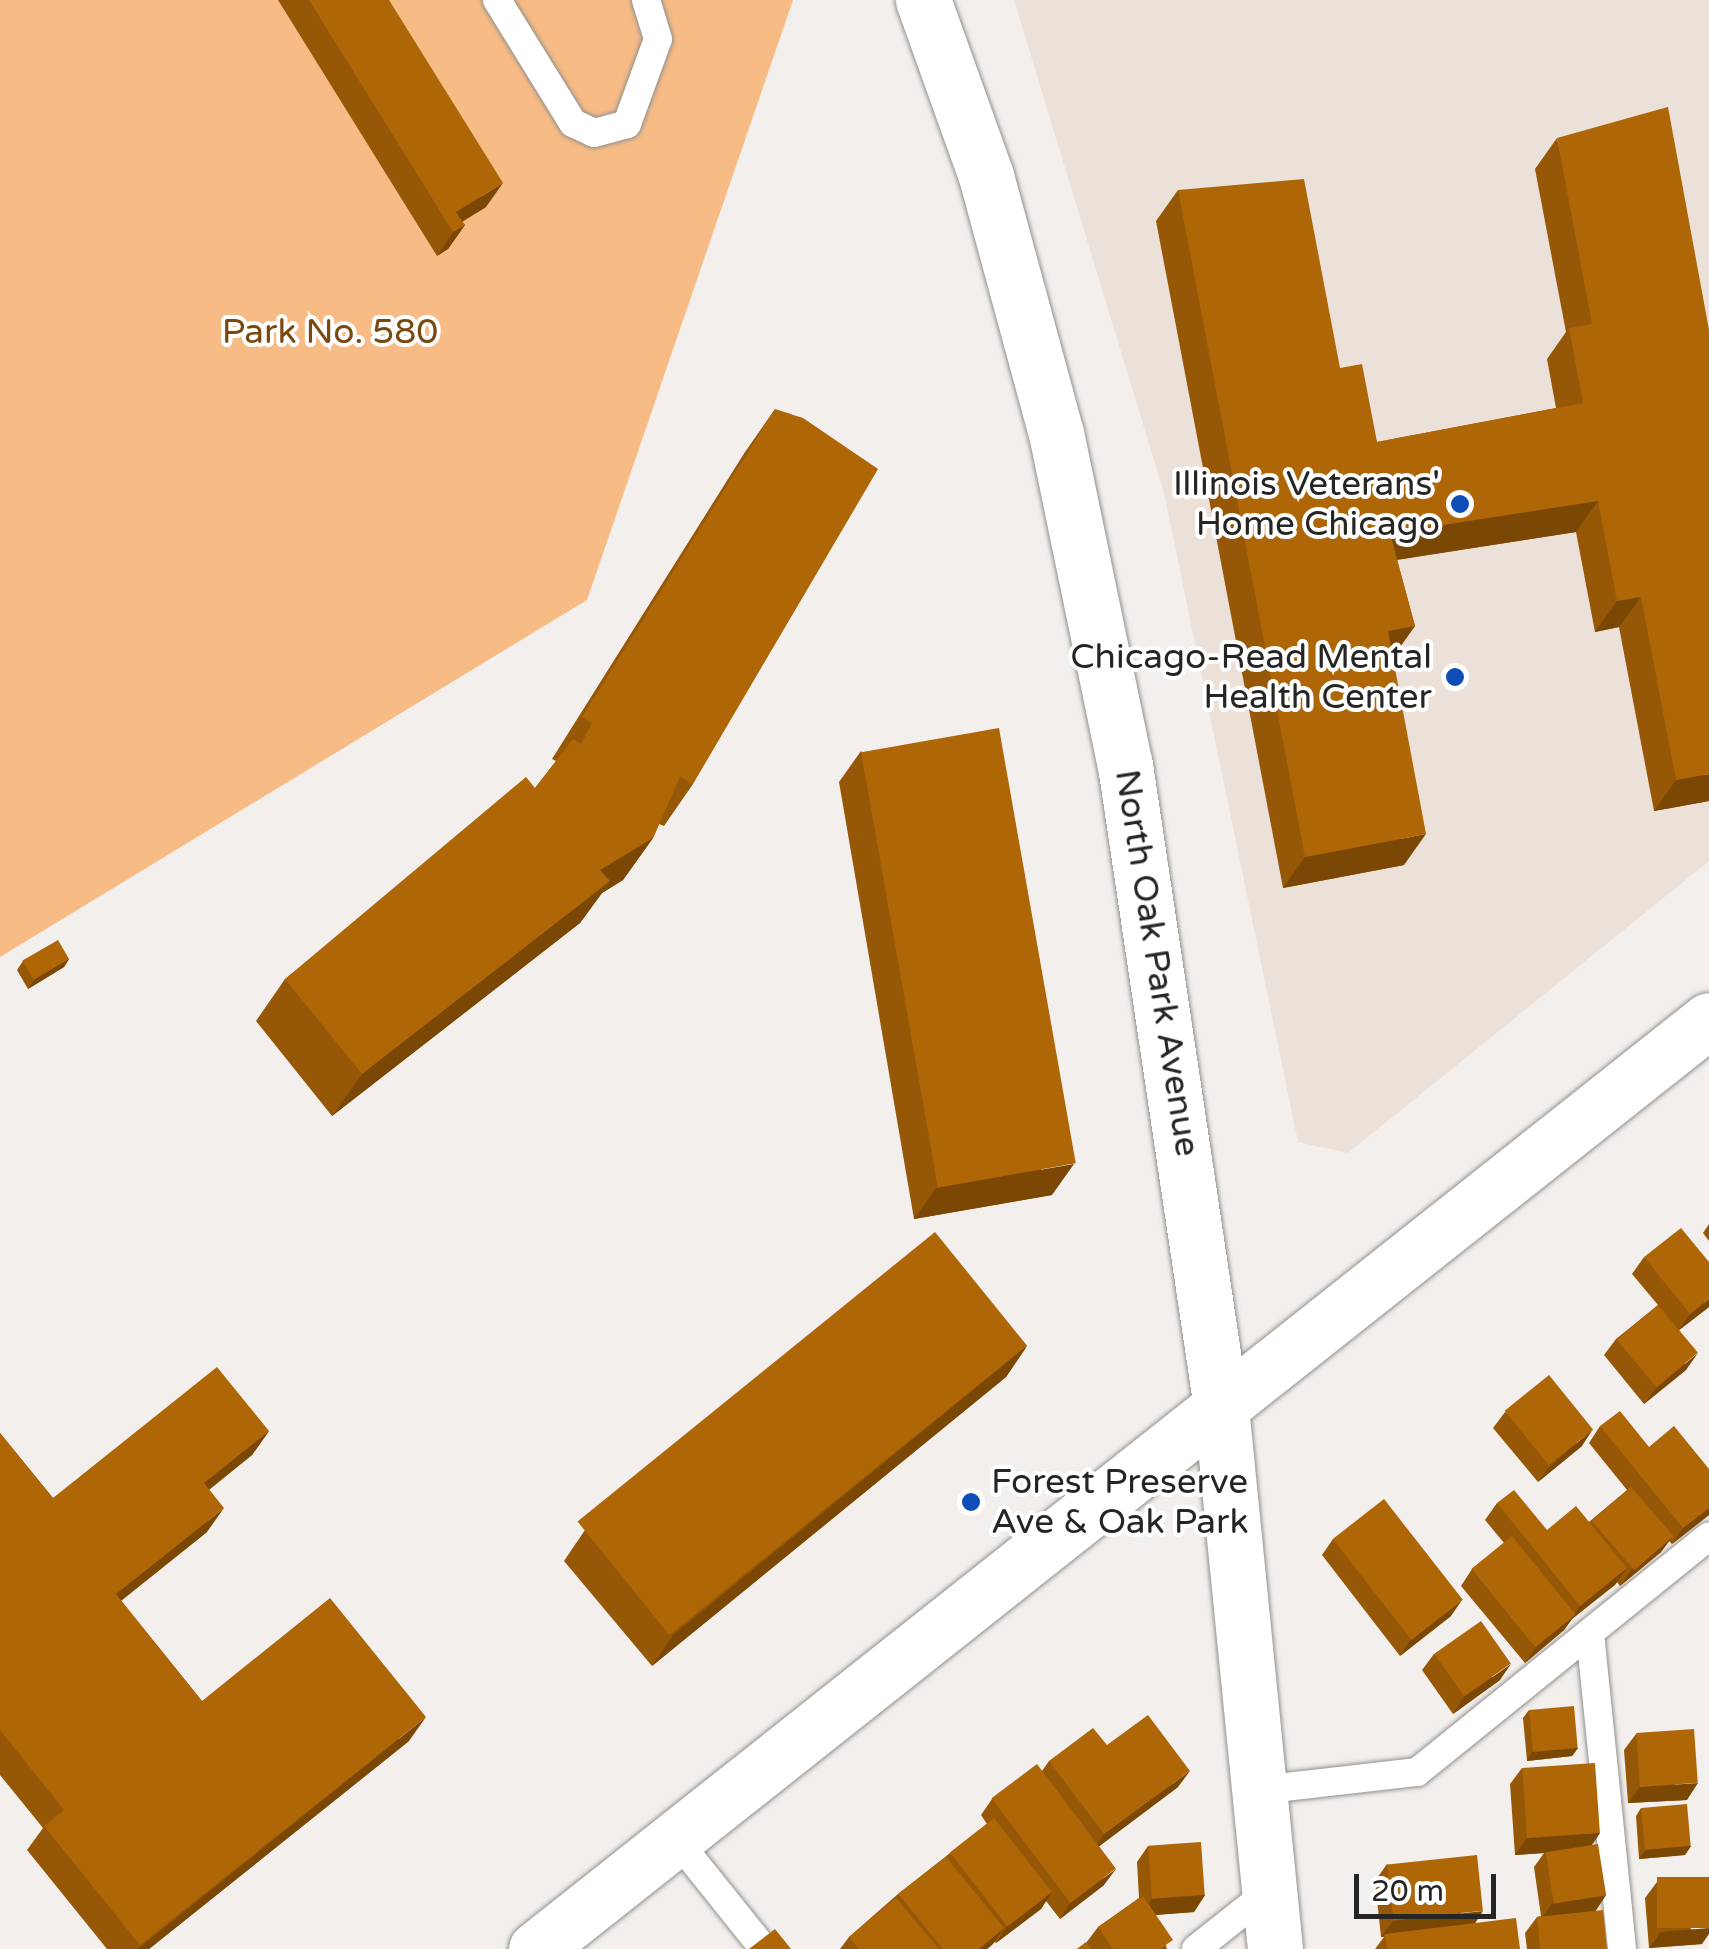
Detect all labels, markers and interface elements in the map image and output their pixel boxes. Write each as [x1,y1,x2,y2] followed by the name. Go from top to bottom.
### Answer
[222,311,438,353] park label: Park No. 580
[1173,463,1440,545] place label: Illinois Veterans' Home Chicago
[1449,493,1471,515] marker: Illinois Veterans' Home Chicago
[1070,636,1432,718] place label: Chicago-Read Mental Health Center
[1442,664,1468,690] marker: Chicago-Read Mental Health Center
[1106,767,1208,1159] street label: North Oak Park Avenue
[991,1461,1248,1543] place label: Forest Preserve Ave & Oak Park
[960,1491,982,1513] marker: Forest Preserve Ave & Oak Park
[1359,1854,1502,1916] scale bar
[1371,1873,1444,1910] text: 20 m

